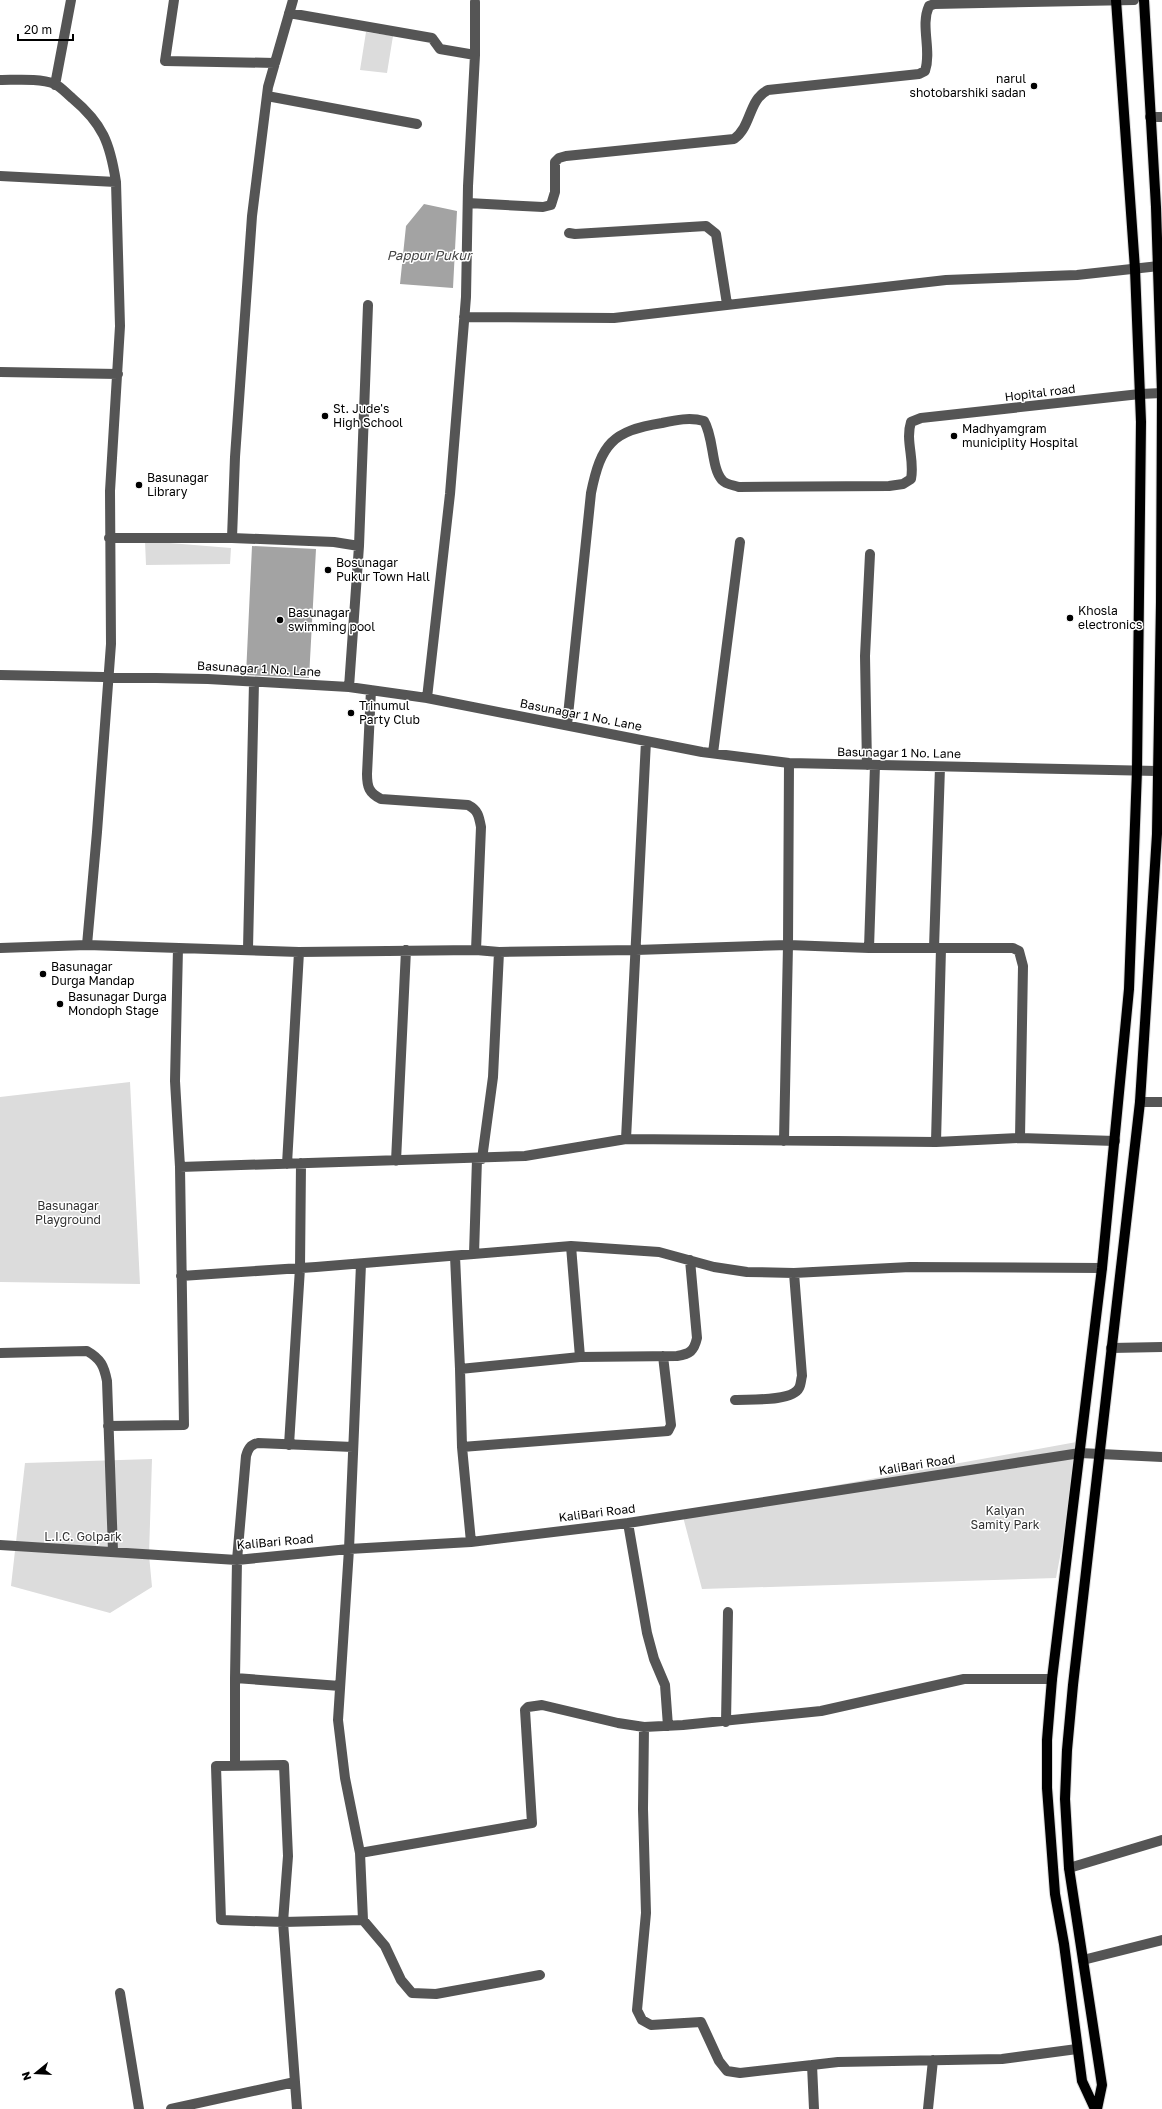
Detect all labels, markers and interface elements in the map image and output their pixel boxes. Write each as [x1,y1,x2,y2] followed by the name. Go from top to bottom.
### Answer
[18,16,73,42] scale bar
[24,22,52,37] text: 20 m
[910,71,1026,100] place label: narul shotobarshiki sadan
[1029,81,1039,91] marker: narul shotobarshiki sadan
[387,247,473,263] water label: Pappur Pukur
[1004,381,1076,404] street label: Hopital road
[333,401,403,430] place label: St. Jude's High School
[320,411,330,421] marker: St. Jude's High School
[962,421,1078,450] place label: Madhyamgram municiplity Hospital
[949,431,959,441] marker: Madhyamgram municiplity Hospital
[147,470,209,499] place label: Basunagar Library
[134,480,144,490] marker: Basunagar Library
[336,555,430,584] place label: Bosunagar Pukur Town Hall
[323,565,333,575] marker: Bosunagar Pukur Town Hall
[1078,603,1142,632] place label: Khosla electronics
[288,605,375,634] place label: Basunagar swimming pool
[1065,613,1075,623] marker: Khosla electronics
[275,615,285,625] marker: Basunagar swimming pool
[197,658,321,679] street label: Basunagar 1 No. Lane
[519,695,643,734] street label: Basunagar 1 No. Lane
[359,698,420,727] place label: Trinumul Party Club
[346,708,356,718] marker: Trinumul Party Club
[837,744,961,761] street label: Basunagar 1 No. Lane
[51,959,134,988] place label: Basunagar Durga Mandap
[38,969,48,979] marker: Basunagar Durga Mandap
[68,989,167,1018] place label: Basunagar Durga Mondoph Stage
[55,999,65,1009] marker: Basunagar Durga Mondoph Stage
[35,1198,101,1227] park label: Basunagar Playground
[878,1451,956,1478] street label: KaliBari Road
[558,1500,636,1525] street label: KaliBari Road
[970,1503,1040,1532] park label: Kalyan Samity Park
[44,1529,122,1544] park label: L.I.C. Golpark
[236,1531,314,1552] street label: KaliBari Road
[16,2053,56,2093] north arrow
[19,2070,33,2082] text: N

